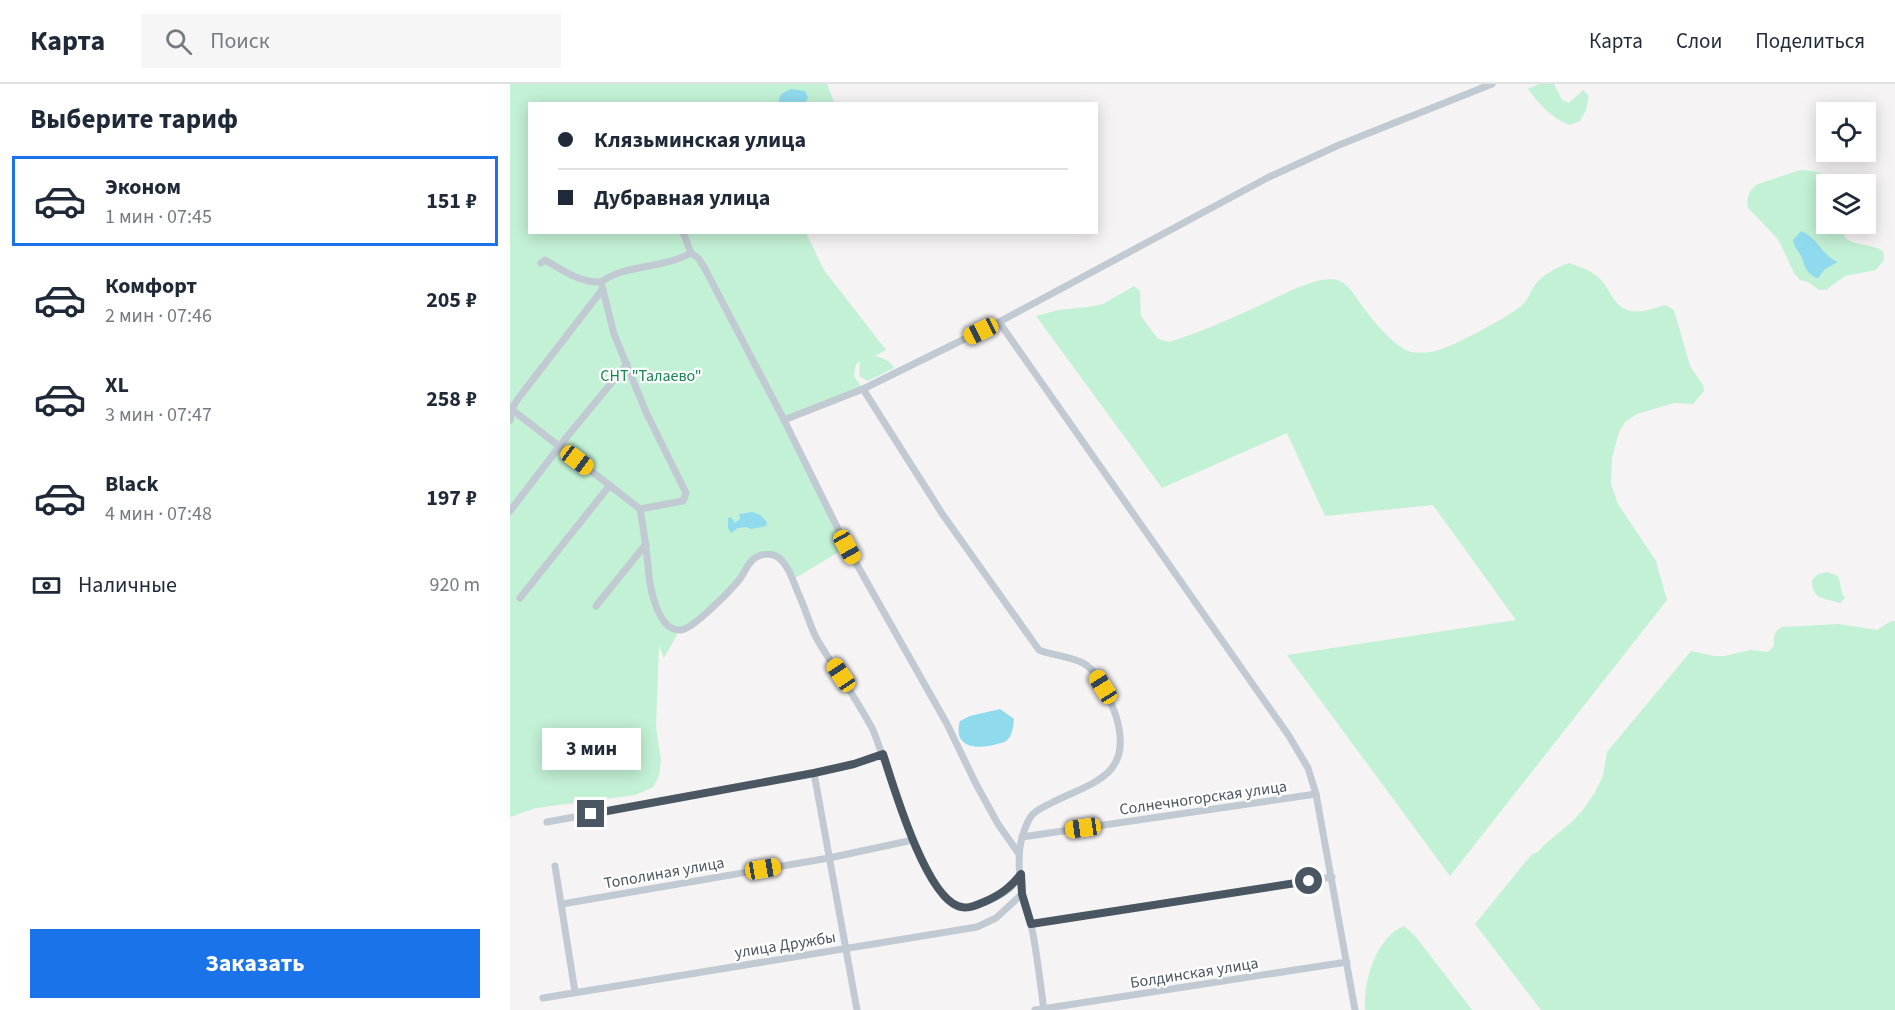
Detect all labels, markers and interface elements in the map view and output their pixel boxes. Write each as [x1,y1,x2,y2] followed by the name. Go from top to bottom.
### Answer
[141,14,561,68] search box
[30,21,105,61] text: Карта
[162,25,195,58] icon: search
[210,25,270,57] text: Поиск
[1589,26,1643,56] text: Карта
[1676,26,1722,56] text: Слои
[1755,26,1865,56] text: Поделиться
[30,100,238,139] text: Выберите тариф
[1816,102,1876,234] map controls
[1816,102,1876,162] button: locate
[594,124,806,156] text: Клязьминская улица
[105,171,181,203] text: Эконом
[33,174,87,228] icon: car
[1816,174,1876,234] button: layers
[594,182,770,214] text: Дубравная улица
[426,185,477,217] text: 151 ₽
[105,203,212,231] text: 1 мин · 07:45
[105,270,197,302] text: Комфорт
[33,273,87,327] icon: car
[426,284,477,316] text: 205 ₽
[105,302,212,330] text: 2 мин · 07:46
[961,315,1001,347] car
[600,365,702,387] park label: СНТ "Талаево"
[105,369,129,401] text: XL
[33,372,87,426] icon: car
[426,383,477,415] text: 258 ₽
[105,401,212,429] text: 3 мин · 07:47
[557,442,597,478] car
[105,468,159,500] text: Black
[33,471,87,525] icon: car
[426,482,477,514] text: 197 ₽
[105,500,212,528] text: 4 мин · 07:48
[830,527,864,567] car
[30,569,63,602] icon: cash
[78,569,177,601] text: Наличные
[430,571,480,599] text: 920 m
[823,655,859,695] car
[1086,667,1120,707] car
[542,727,640,769] callout: 3 мин
[566,735,617,763] text: 3 мин
[1118,775,1288,821] street label: Солнечногорская улица
[577,800,604,827] route end
[1064,817,1102,839] car
[602,852,726,894] street label: Тополиная улица
[744,857,782,881] car
[1295,867,1322,894] route start
[733,926,837,964] street label: улица Дружбы
[30,929,480,998] button: Заказать
[1128,952,1260,994] street label: Болдинская улица

